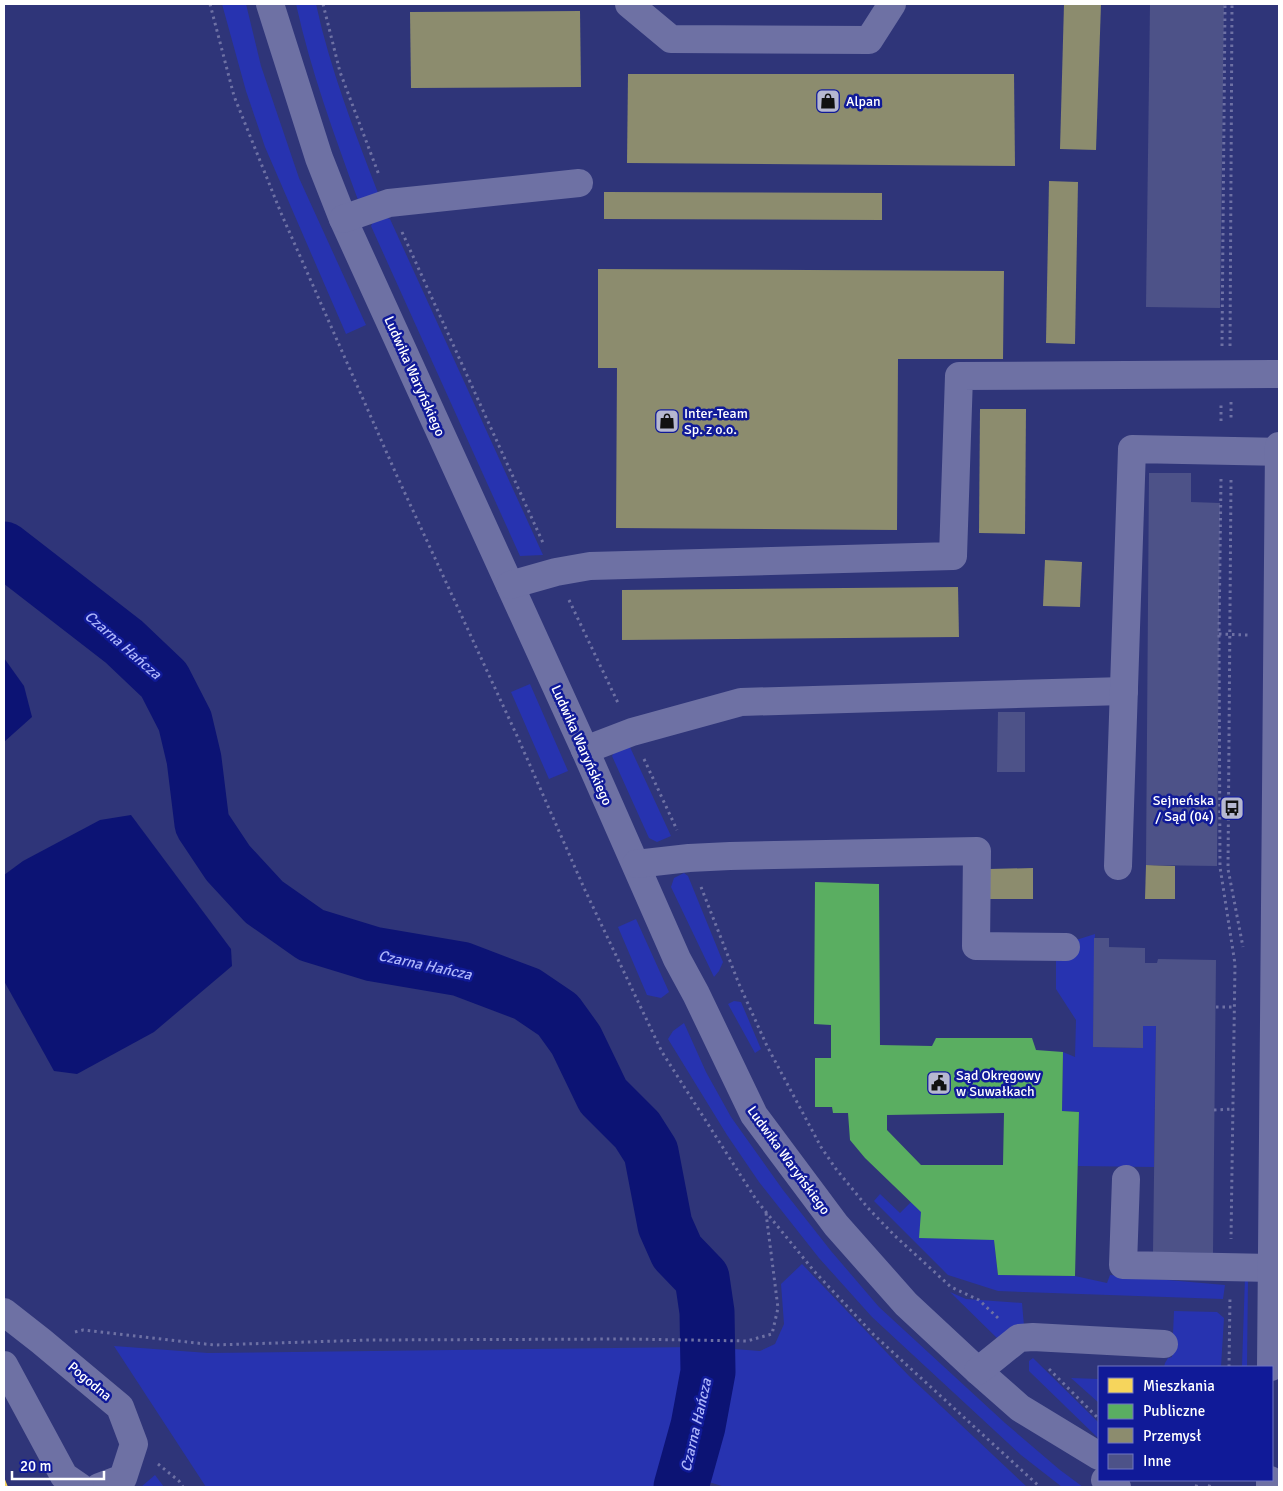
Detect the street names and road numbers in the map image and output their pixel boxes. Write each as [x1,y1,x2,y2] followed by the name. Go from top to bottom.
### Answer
[380,313,449,439] street label: Ludwika Waryńskiego
[547,682,616,808] street label: Ludwika Waryńskiego
[743,1103,834,1218] street label: Ludwika Waryńskiego
[64,1358,115,1405] street label: Pogodna

